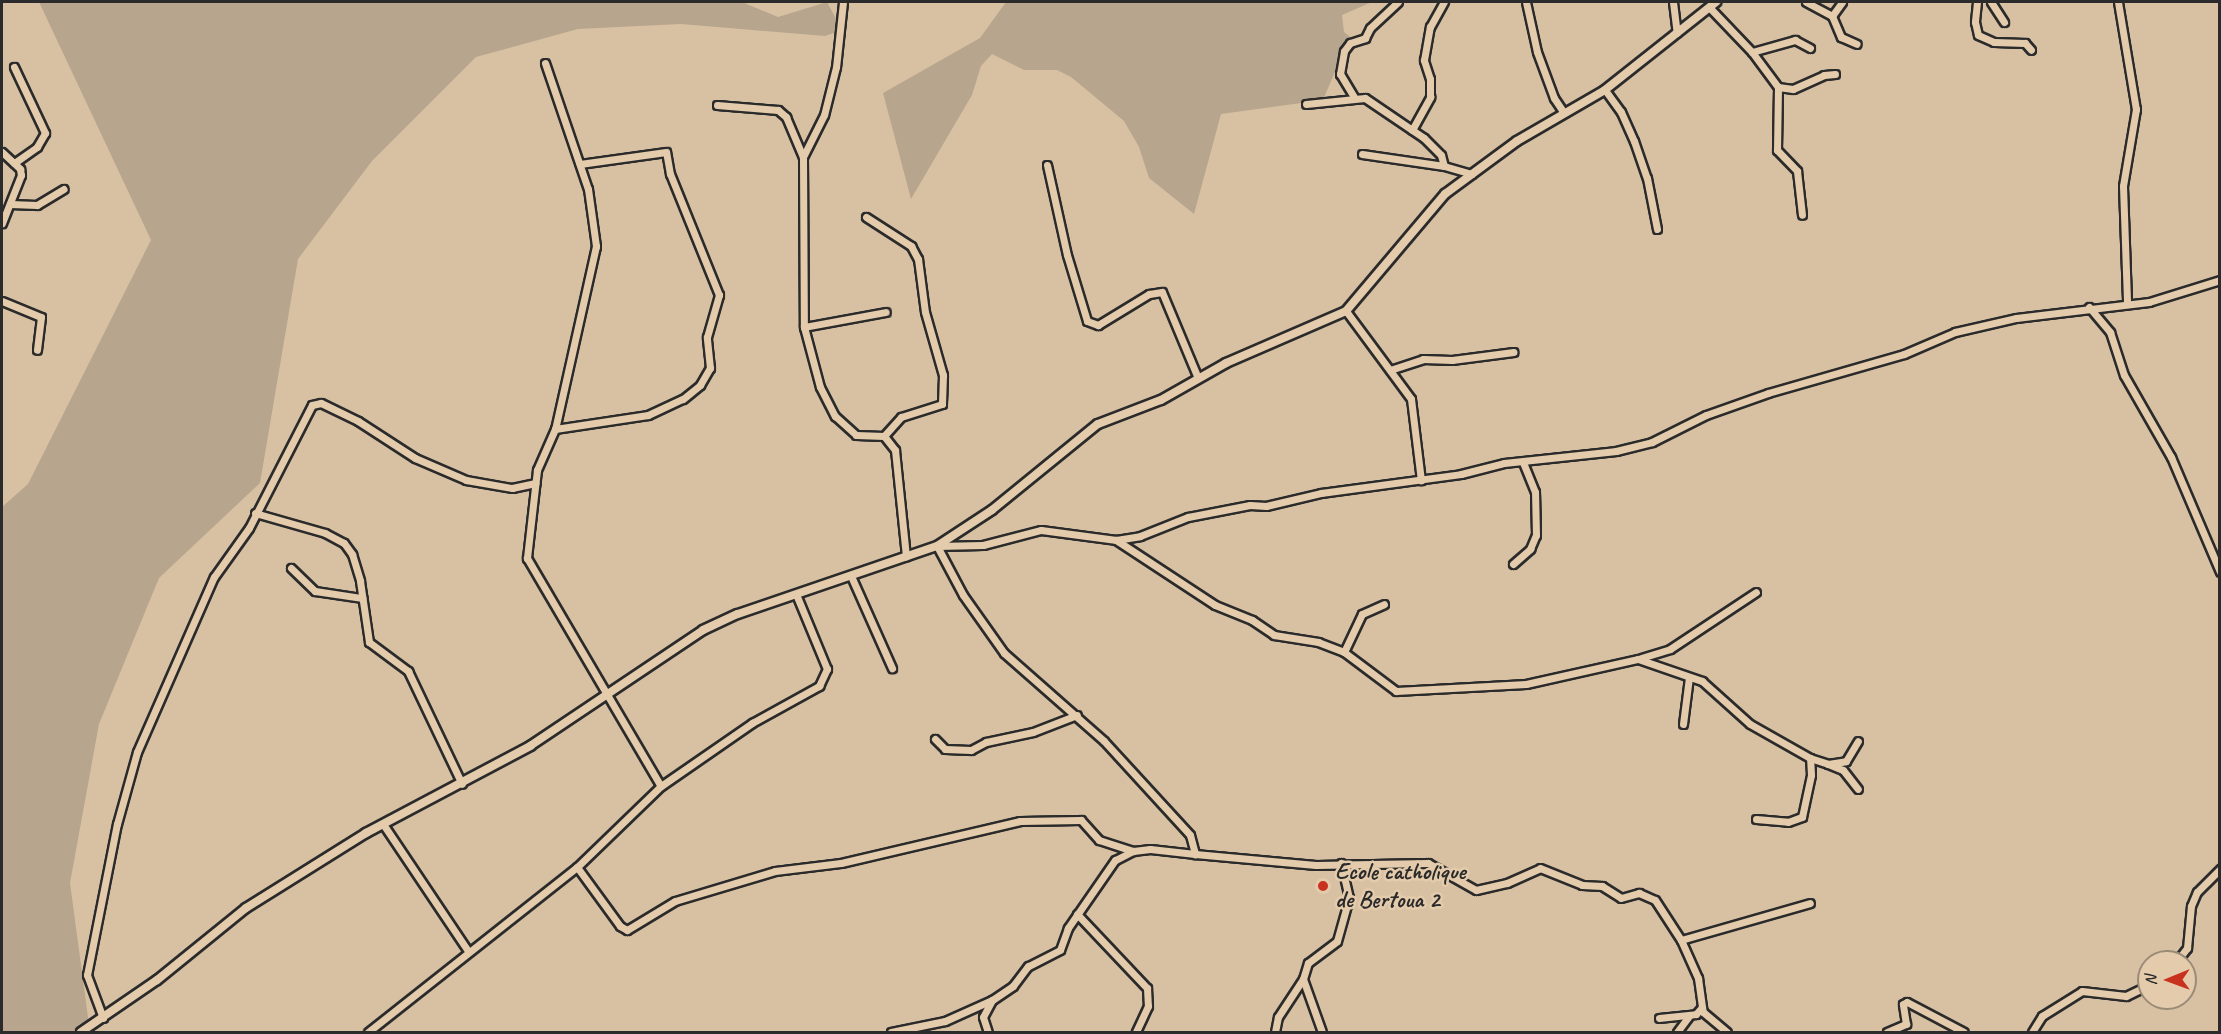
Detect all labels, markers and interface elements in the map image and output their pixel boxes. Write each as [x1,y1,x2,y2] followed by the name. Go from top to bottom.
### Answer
[1335,858,1465,914] place label: Ecole catholique de Bertoua 2
[1316,879,1330,893] marker: Ecole catholique de Bertoua 2
[2137,950,2197,1010] north arrow
[2141,975,2161,985] text: N

